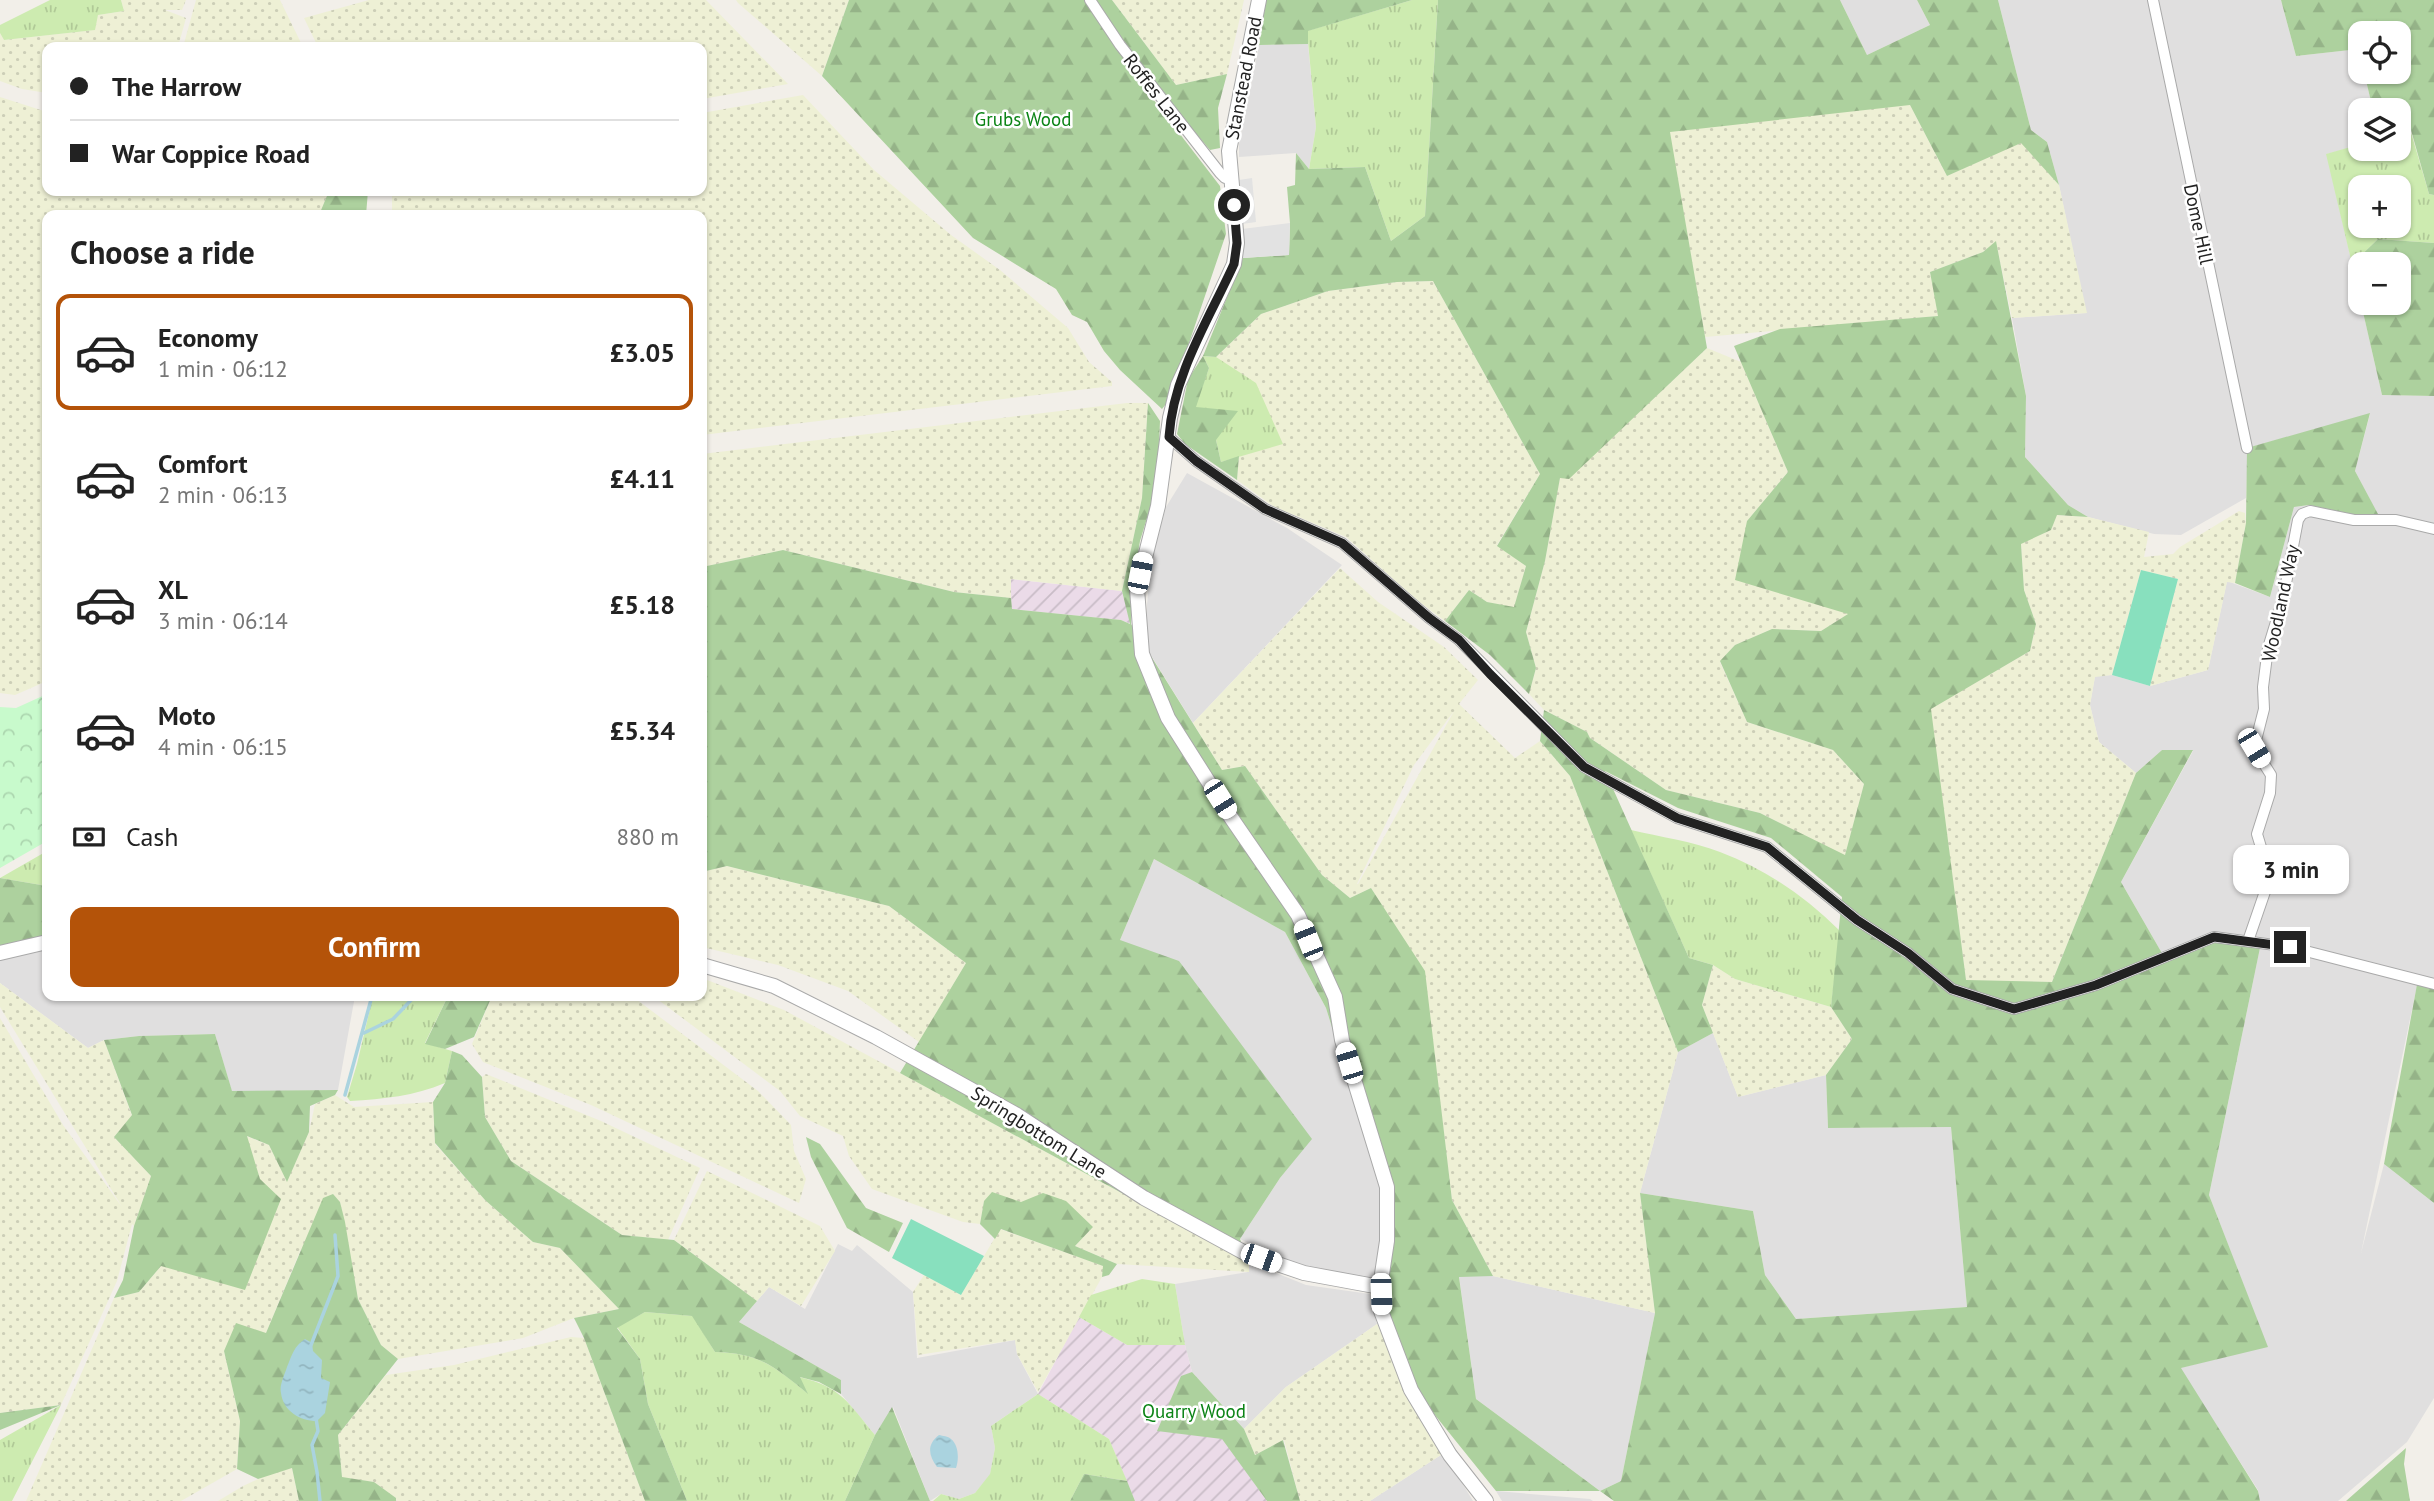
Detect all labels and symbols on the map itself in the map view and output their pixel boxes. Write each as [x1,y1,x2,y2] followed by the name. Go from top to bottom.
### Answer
[1219,14,1267,142] street label: Stanstead Road
[1119,49,1195,137] street label: Roffes Lane
[975,107,1071,131] park label: Grubs Wood
[2179,182,2219,267] street label: Dome Hill
[1218,189,1250,221] route start
[2256,542,2304,664] street label: Woodland Way
[1126,550,1155,596] car
[2235,725,2274,771] car
[1200,776,1241,822] car
[2232,846,2348,894] callout: 3 min
[1291,917,1326,963] car
[2274,931,2306,963] route end
[1333,1040,1366,1086] car
[967,1081,1111,1183] street label: Springbottom Lane
[1238,1241,1285,1275] car
[1370,1273,1393,1315] car
[1142,1399,1246,1423] park label: Quarry Wood

